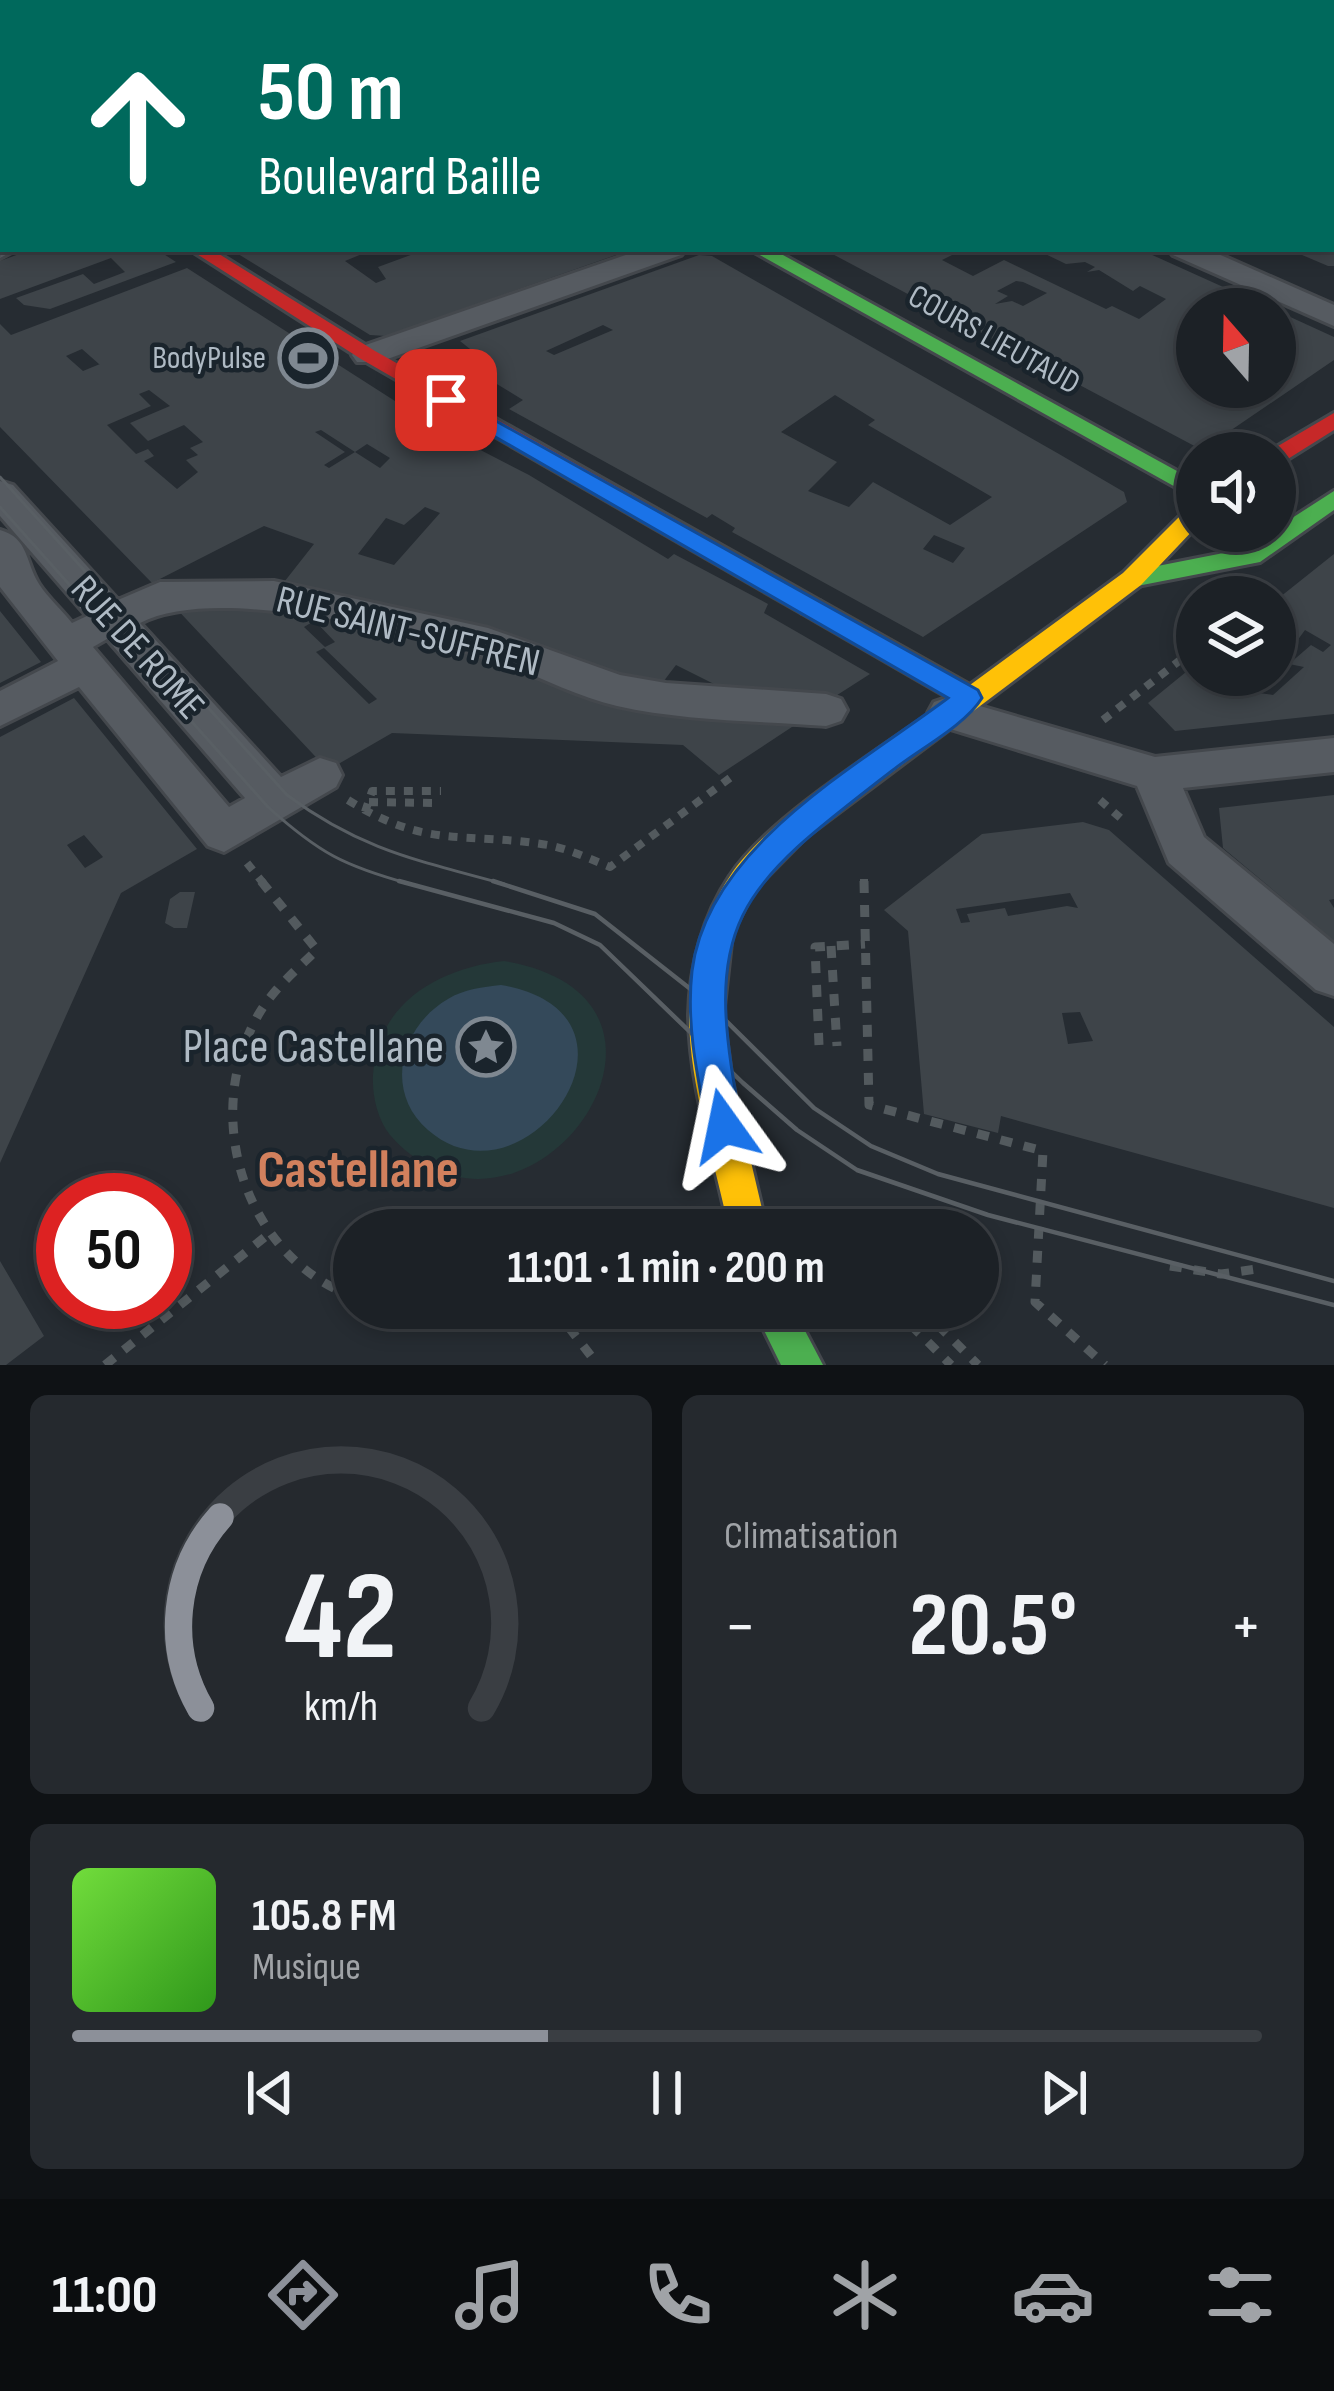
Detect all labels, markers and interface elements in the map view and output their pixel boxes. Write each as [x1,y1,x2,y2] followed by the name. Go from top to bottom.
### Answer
[258,43,404,144] text: 50 m
[60,48,216,204] icon: ahead
[258,145,542,210] text: Boulevard Baille
[901,276,1087,404] street label: COURS LIEUTAUD
[1176,288,1296,408] north arrow
[1176,288,1296,696] map controls
[277,327,339,389] sports icon: BodyPulse
[152,338,266,378] place label: BodyPulse
[395,349,497,451] pin
[413,367,479,433] icon: arrive
[1176,432,1296,552] button: sound
[60,566,214,730] street label: RUE DE ROME
[1176,576,1296,696] button: layers
[272,577,544,687] street label: RUE SAINT-SUFFREN
[455,1016,517,1078] place icon: Place Castellane
[182,1019,444,1076] place label: Place Castellane
[661,1063,787,1189] position arrow
[257,1138,459,1203] district label: Castellane
[36,1173,192,1329] speed limit sign: 50
[507,1241,825,1296] text: 11:01 · 1 min · 200 m
[724,1513,898,1560] text: Climatisation
[284,1545,398,1694] text: 42
[909,1573,1077,1681] text: 20.5°
[724,1588,756,1667] text: −
[1230,1588,1262,1667] text: +
[304,1680,378,1732] text: km/h
[252,1889,396,1944] text: 105.8 FM
[252,1944,361,1991] text: Musique
[237,2060,303,2126] icon: previous
[634,2060,700,2126] icon: pause
[1031,2060,1097,2126] icon: next
[261,2253,345,2337] icon: directions
[448,2253,532,2337] icon: music
[636,2253,720,2337] icon: phone
[823,2253,907,2337] icon: climate
[1011,2253,1095,2337] icon: car
[1198,2253,1282,2337] icon: filters
[52,2263,158,2328] text: 11:00

